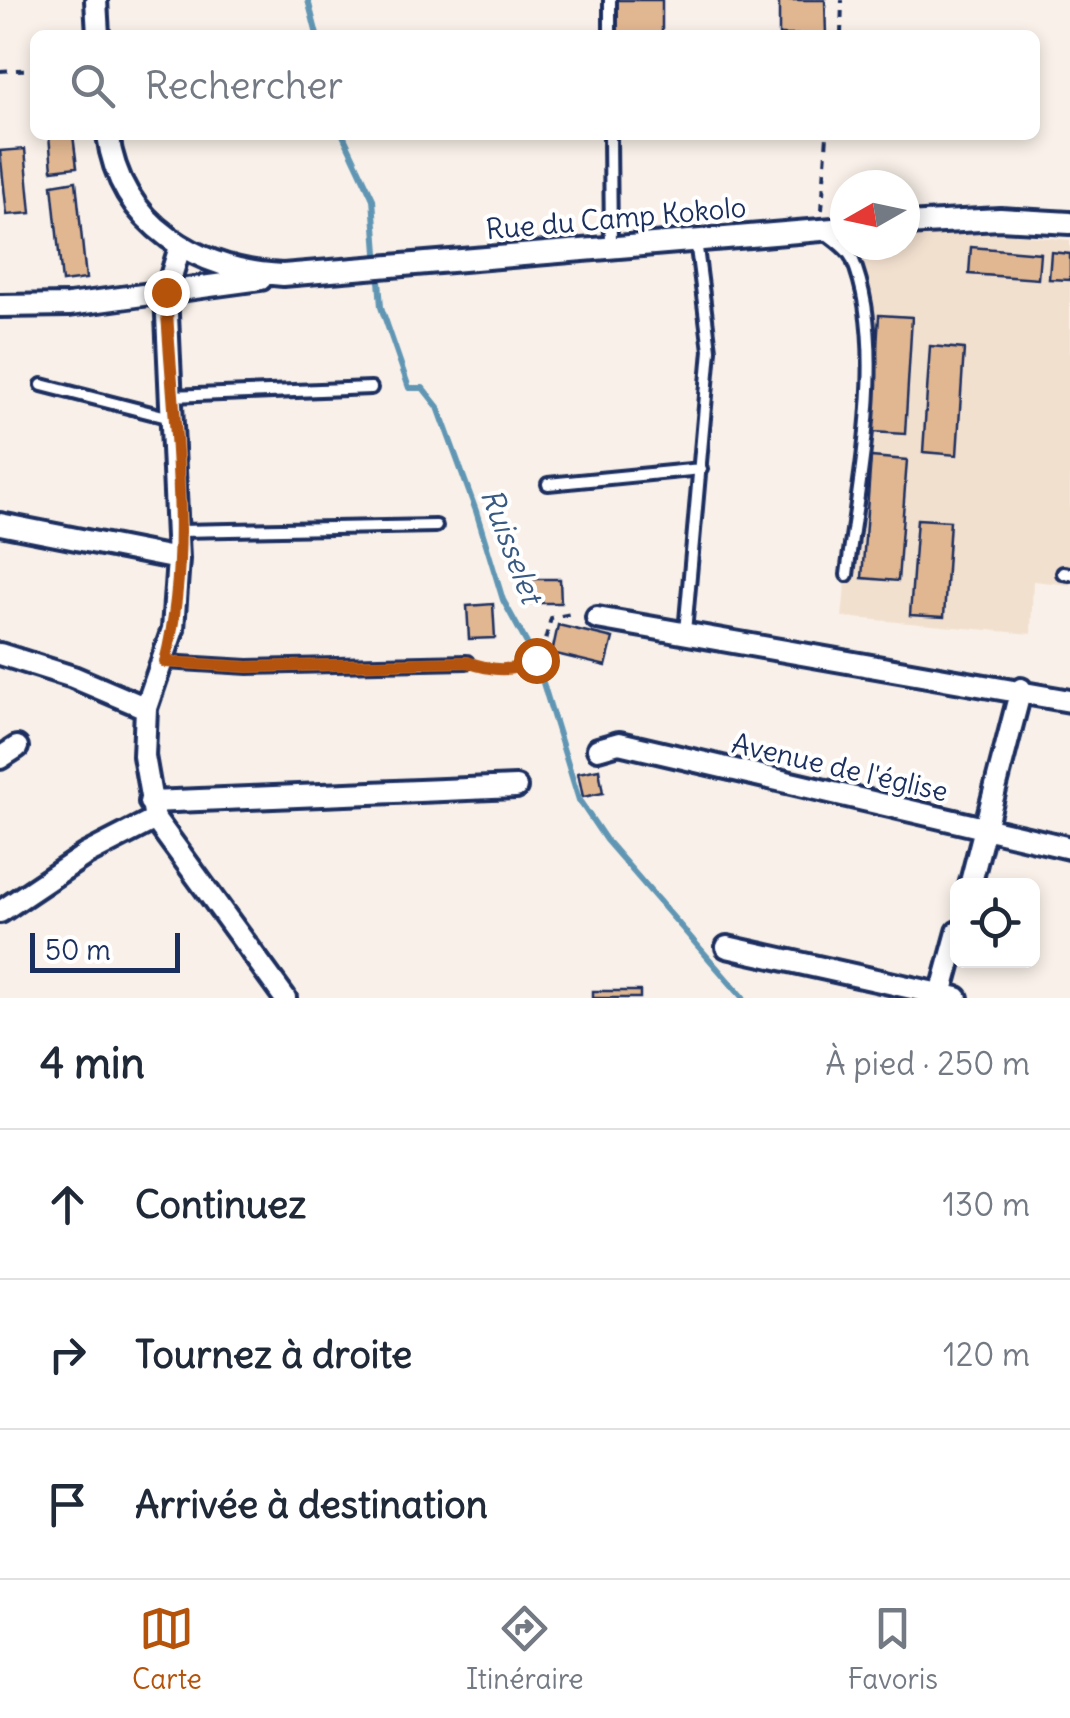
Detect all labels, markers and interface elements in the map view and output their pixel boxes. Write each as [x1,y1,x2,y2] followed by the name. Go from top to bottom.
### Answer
[30,30,1040,140] search box
[65,58,120,113] icon: search
[145,62,343,109] text: Rechercher
[830,170,920,260] north arrow
[484,189,748,247] street label: Rue du Camp Kokolo
[144,270,190,316] route end
[473,483,552,612] water label: Ruisselet
[514,638,560,684] route start
[728,725,952,809] street label: Avenue de l'église
[950,878,1040,968] map controls
[950,878,1040,968] button: locate
[30,928,180,973] scale bar
[45,932,111,968] text: 50 m
[40,1037,145,1089] text: 4 min
[825,1043,1030,1084] text: À pied · 250 m
[40,1177,95,1232] icon: ahead
[135,1181,306,1228] text: Continuez
[942,1184,1030,1225] text: 130 m
[40,1327,95,1382] icon: right
[135,1331,412,1378] text: Tournez à droite
[943,1334,1030,1375] text: 120 m
[40,1477,95,1532] icon: arrive
[135,1481,488,1528] text: Arrivée à destination
[132,1601,202,1697] tab: Carte
[466,1601,584,1697] tab: Itinéraire
[848,1601,938,1697] tab: Favoris

